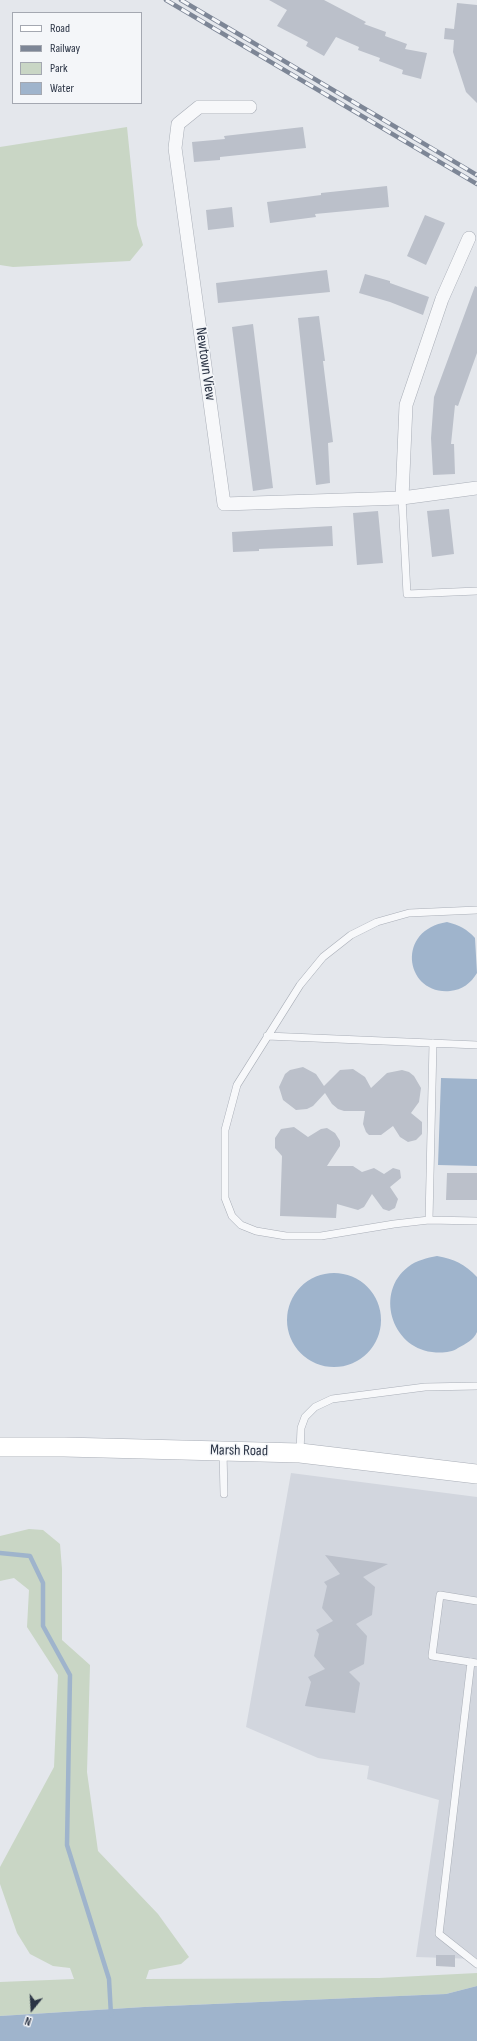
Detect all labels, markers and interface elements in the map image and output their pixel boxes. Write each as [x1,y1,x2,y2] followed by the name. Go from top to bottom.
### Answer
[12,12,142,104] legend
[50,21,70,36] text: Road
[50,41,80,56] text: Railway
[50,61,68,76] text: Park
[50,81,74,96] text: Water
[191,326,219,402] street label: Newtown View
[210,1441,268,1461] street label: Marsh Road
[12,1989,52,2029] north arrow
[23,2014,33,2028] text: N

